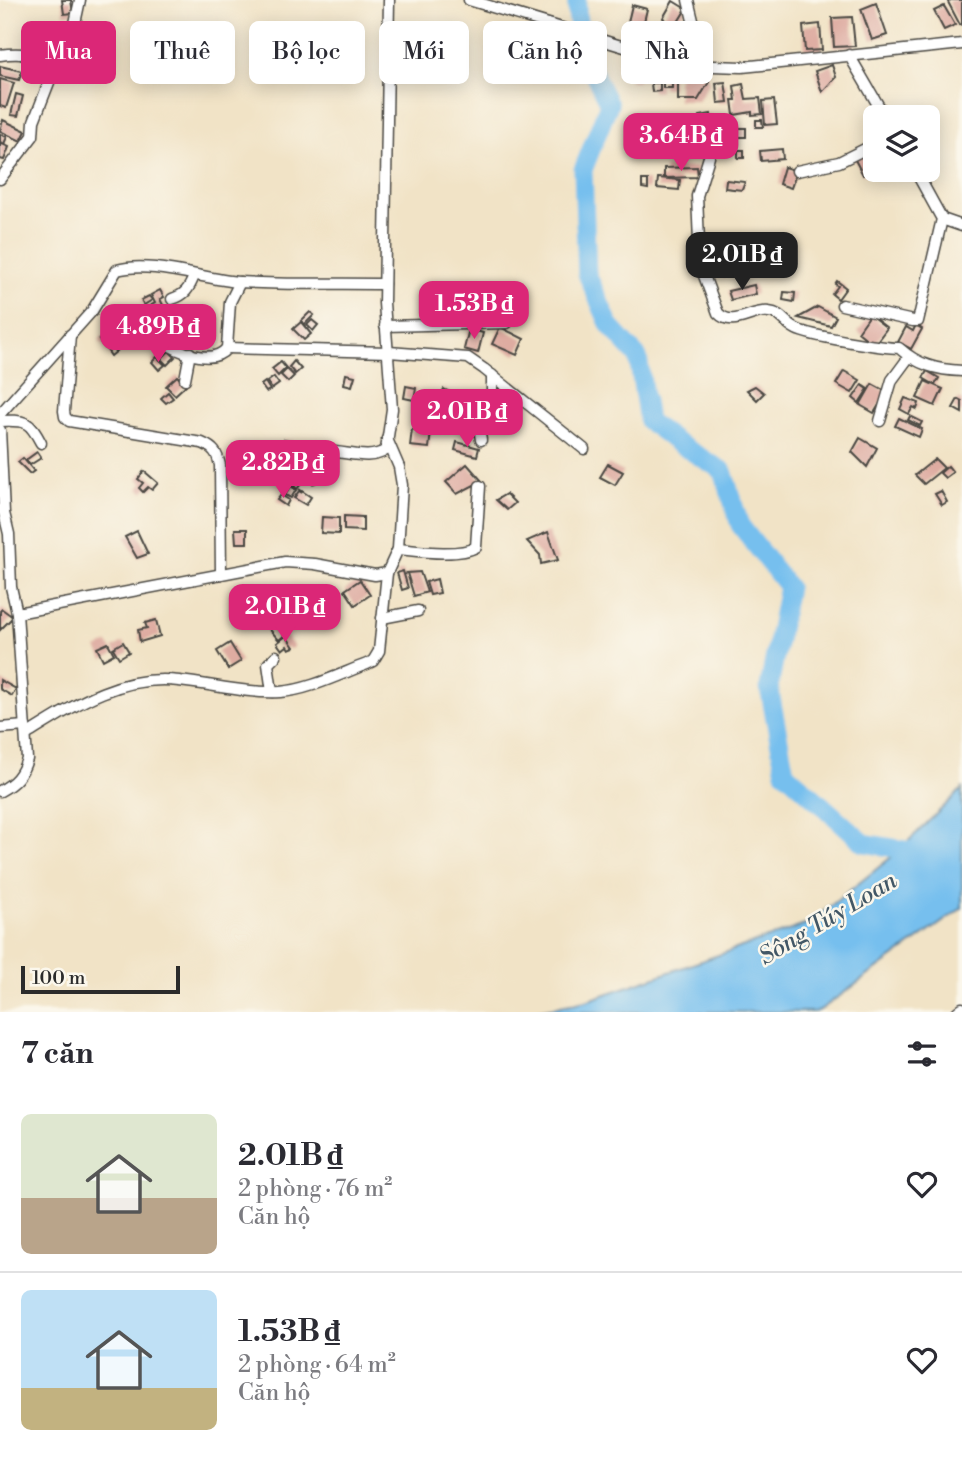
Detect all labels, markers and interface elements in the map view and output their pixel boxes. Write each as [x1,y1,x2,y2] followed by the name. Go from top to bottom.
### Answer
[21,21,116,84] chip: Mua
[130,21,235,84] chip: Thuê
[249,21,365,84] chip: Bộ lọc
[379,21,469,84] chip: Mới
[483,21,607,84] chip: Căn hộ
[621,21,713,84] chip: Nhà
[863,105,940,182] map controls
[863,105,940,182] button: layers
[616,114,746,173] pin: 3.64B ₫
[639,122,723,150] text: 3.64B ₫
[677,232,807,292] pin: 2.01B ₫
[702,241,782,269] text: 2.01B ₫
[409,282,539,341] pin: 1.53B ₫
[435,290,513,318] text: 1.53B ₫
[93,304,223,364] pin: 4.89B ₫
[116,313,200,341] text: 4.89B ₫
[402,390,532,449] pin: 2.01B ₫
[427,398,507,426] text: 2.01B ₫
[218,440,348,500] pin: 2.82B ₫
[242,449,324,477] text: 2.82B ₫
[220,584,350,644] pin: 2.01B ₫
[245,593,325,621] text: 2.01B ₫
[753,866,903,972] water label: Sông Túy Loan
[21,963,180,995] scale bar
[32,966,85,990] text: 100 m
[21,1035,94,1073] text: 7 căn
[903,1035,941,1073] icon: filters
[238,1137,343,1175] text: 2.01B ₫
[77,1142,161,1226] icon: home
[903,1165,941,1203] icon: heart
[238,1175,392,1203] text: 2 phòng · 76 m²
[238,1203,311,1231] text: Căn hộ
[238,1313,340,1351] text: 1.53B ₫
[77,1318,161,1402] icon: home
[903,1341,941,1379] icon: heart
[238,1351,396,1379] text: 2 phòng · 64 m²
[238,1379,311,1407] text: Căn hộ

